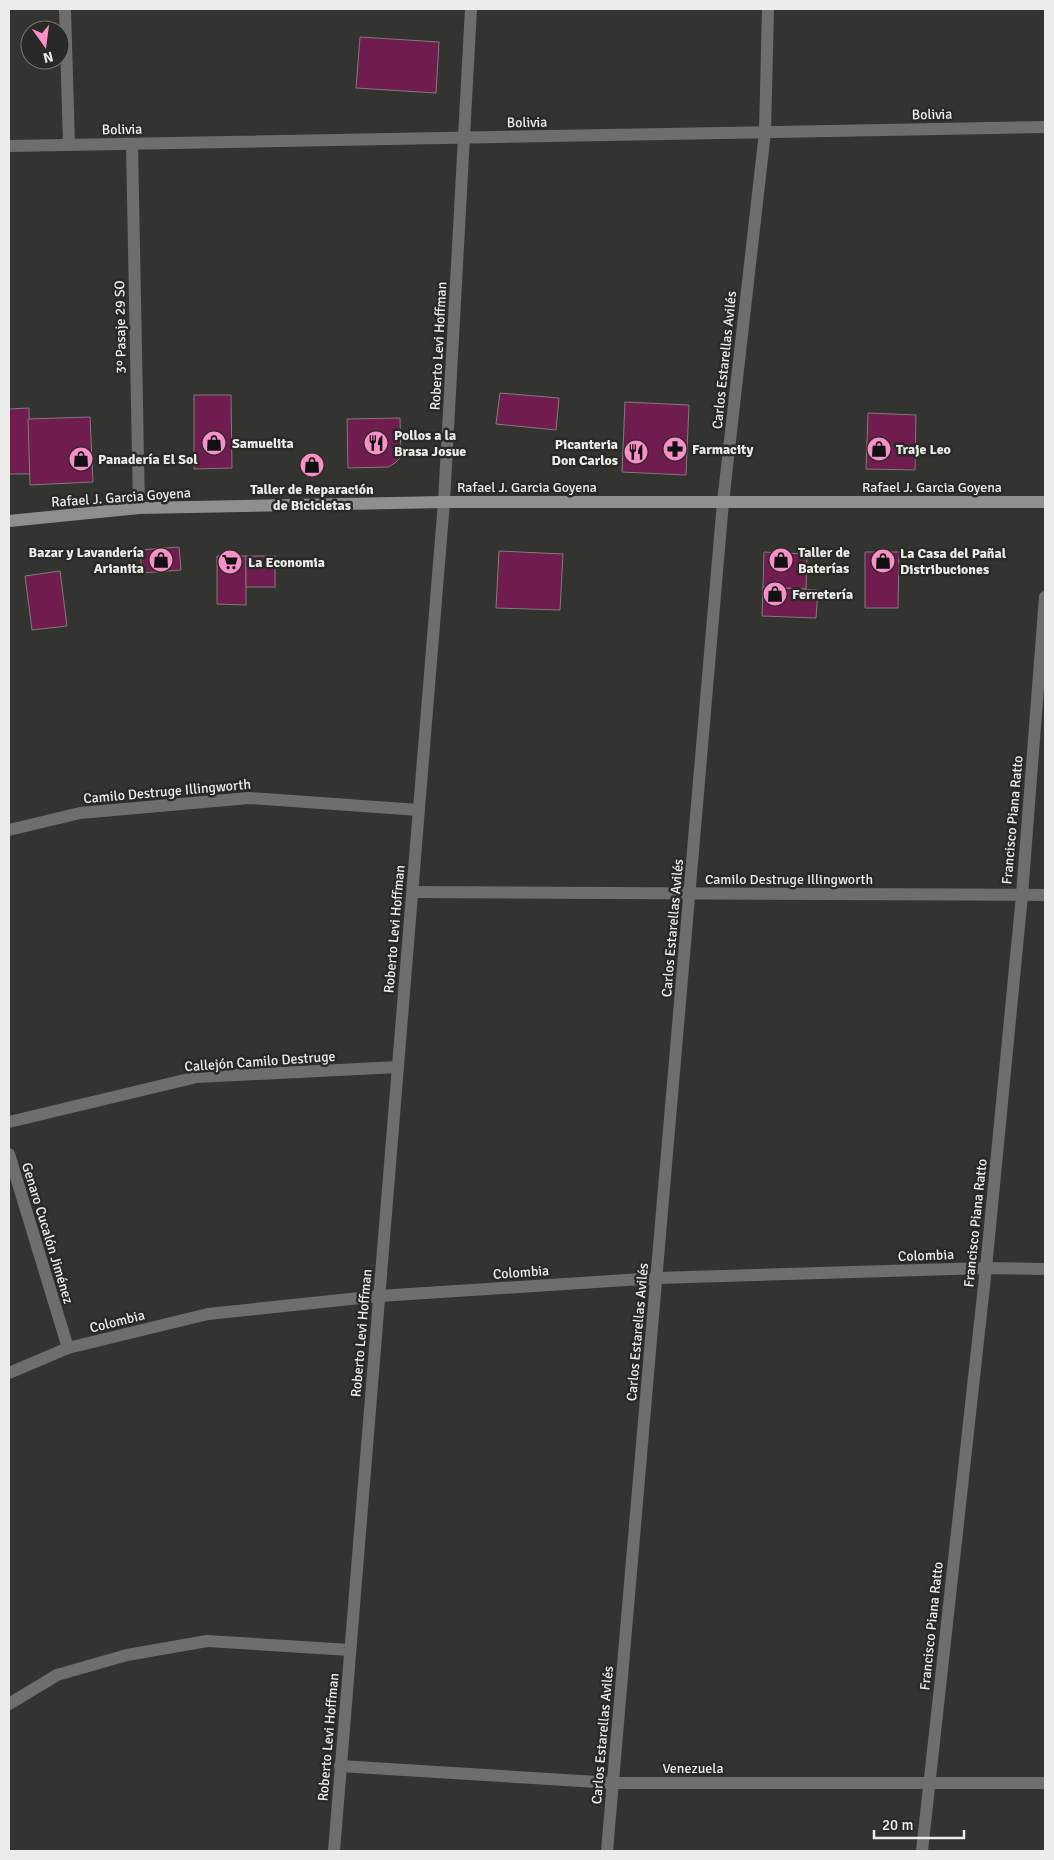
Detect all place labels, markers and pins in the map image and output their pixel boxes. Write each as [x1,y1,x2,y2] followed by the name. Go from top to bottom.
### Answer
[394,427,466,460] place label: Pollos a la Brasa Josue
[201,430,227,456] shop icon: Samuelita
[363,430,389,456] restaurant icon: Pollos a la Brasa Josue
[232,435,294,452] place label: Samuelita
[552,436,618,469] place label: Picanteria Don Carlos
[662,436,688,462] pharmacy icon: Farmacity
[866,436,892,462] shop icon: Traje Leo
[623,439,649,465] restaurant icon: Picanteria Don Carlos
[692,441,753,458] place label: Farmacity
[896,441,951,458] place label: Traje Leo
[68,446,94,472] shop icon: Panadería El Sol
[98,451,198,468] place label: Panadería El Sol
[299,452,325,478] shop icon: Taller de Reparación de Bicicletas
[250,481,374,514] place label: Taller de Reparación de Bicicletas
[29,544,144,577] place label: Bazar y Lavandería Arianita
[798,544,850,577] place label: Taller de Baterías
[900,545,1007,578] place label: La Casa del Pañal Distribuciones
[148,547,174,573] shop icon: Bazar y Lavandería Arianita
[768,547,794,573] shop icon: Taller de Baterías
[870,548,896,574] shop icon: La Casa del Pañal Distribuciones
[217,549,243,575] supermarket icon: La Economia
[248,554,325,571] place label: La Economia
[762,581,788,607] shop icon: Ferretería
[792,586,853,603] place label: Ferretería

